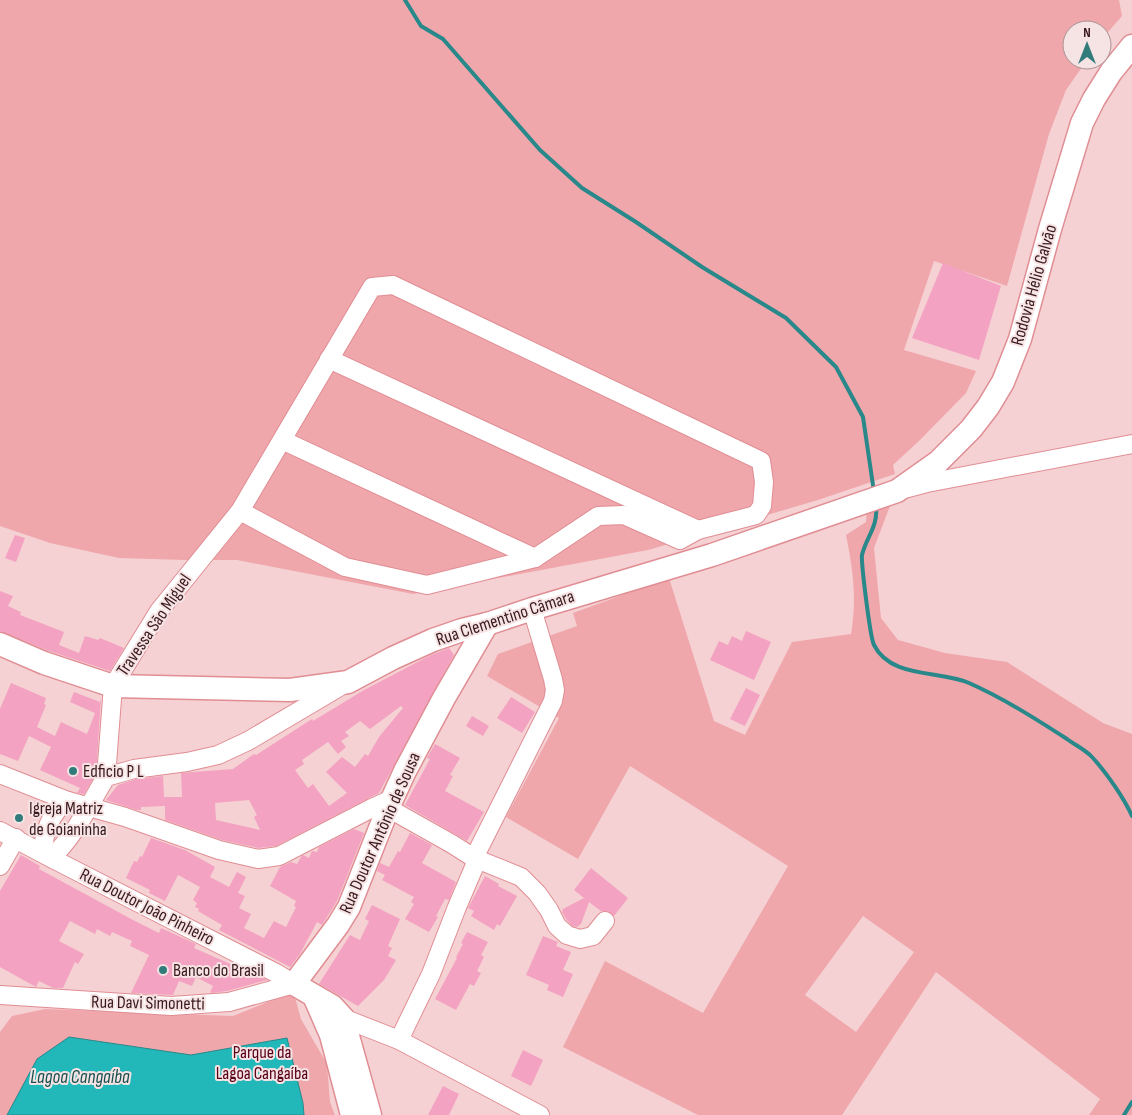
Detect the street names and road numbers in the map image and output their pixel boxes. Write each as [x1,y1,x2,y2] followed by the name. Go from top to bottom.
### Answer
[1007,222,1061,348] street label: Rodovia Hélio Galvão
[112,570,196,680] street label: Travessa São Miguel
[433,586,577,650] street label: Rua Clementino Câmara
[335,749,425,917] street label: Rua Doutor Antônio de Sousa
[76,864,218,950] street label: Rua Doutor João Pinheiro
[91,992,205,1014] street label: Rua Davi Simonetti

